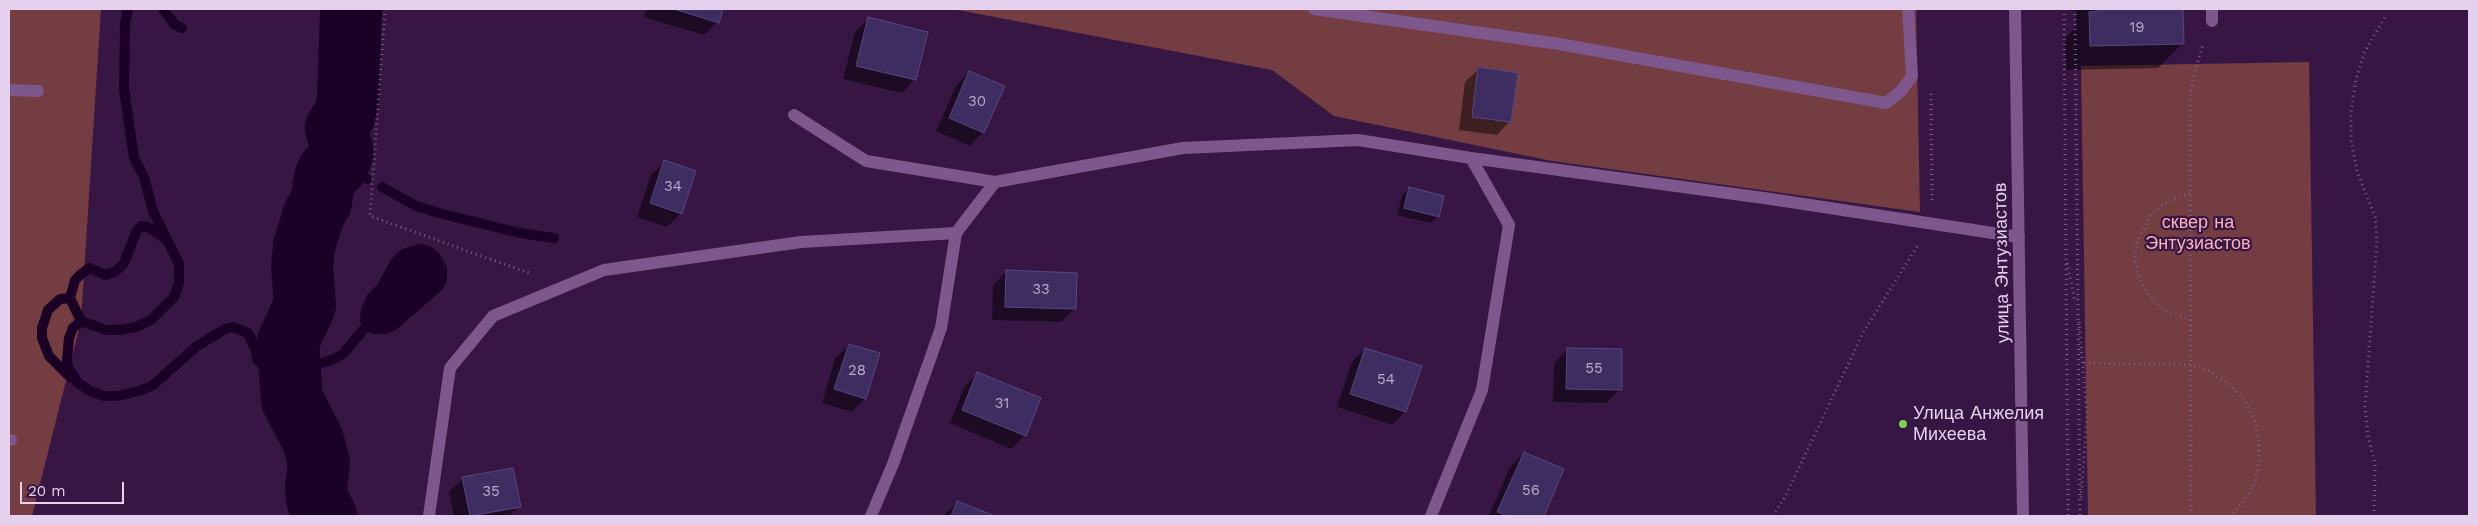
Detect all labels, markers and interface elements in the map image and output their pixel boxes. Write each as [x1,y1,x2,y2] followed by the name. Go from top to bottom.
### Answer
[2129,19,2145,37] house number: 19
[968,93,986,111] house number: 30
[664,178,682,196] house number: 34
[1990,182,2014,344] street label: улица Энтузиастов
[2145,212,2251,254] park label: сквер на Энтузиастов
[1032,281,1050,299] house number: 33
[1585,360,1603,378] house number: 55
[848,362,866,380] house number: 28
[1377,371,1395,389] house number: 54
[995,395,1009,413] house number: 31
[1913,403,2044,446] place label: Улица Анжелия Михеева
[1897,418,1909,430] marker: Улица Анжелия Михеева
[22,472,126,504] scale bar
[28,482,66,500] text: 20 m
[1522,482,1540,500] house number: 56
[482,483,500,501] house number: 35

